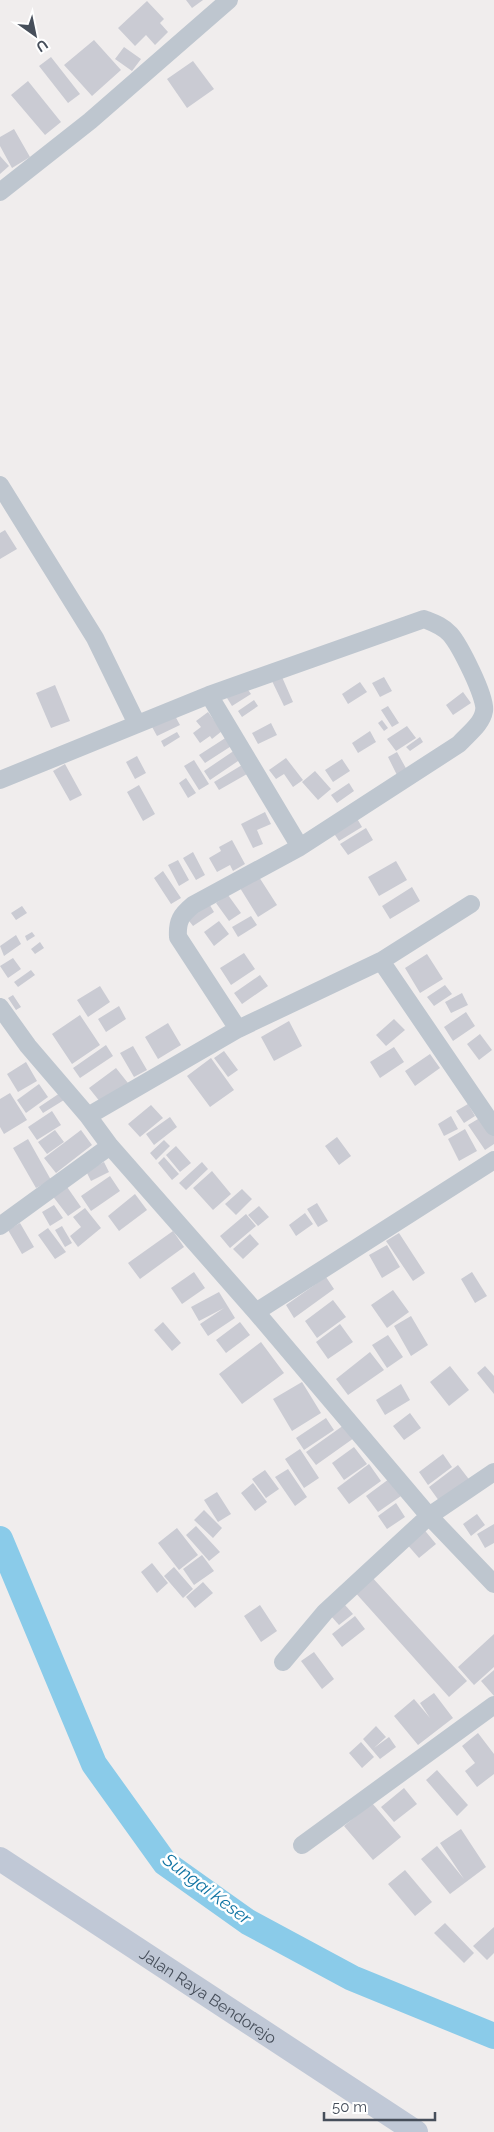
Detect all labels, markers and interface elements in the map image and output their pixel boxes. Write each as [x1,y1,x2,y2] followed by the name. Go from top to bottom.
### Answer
[10,10,60,60] north arrow
[33,36,51,55] text: U
[158,1848,256,1929] water label: Sungai Keser
[136,1944,280,2048] street label: Jalan Raya Bendorejo
[324,2090,435,2122] scale bar
[332,2098,367,2116] text: 50 m

